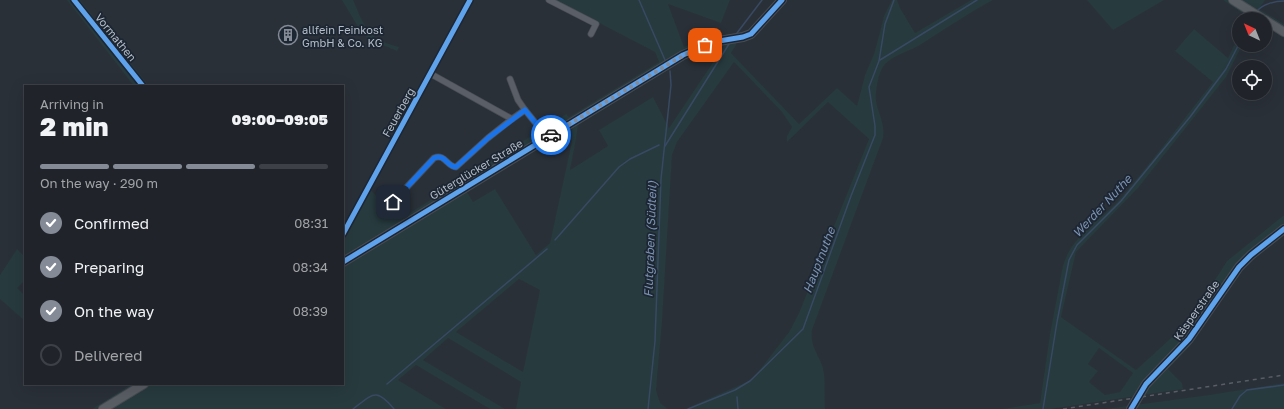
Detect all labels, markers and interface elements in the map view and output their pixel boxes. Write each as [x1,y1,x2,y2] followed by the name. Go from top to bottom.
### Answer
[93,10,139,64] street label: Vormathen
[1232,12,1272,52] north arrow
[1232,12,1272,100] map controls
[302,23,383,49] place label: allfein Feinkost GmbH & Co. KG
[277,24,299,46] building icon: allfein Feinkost GmbH & Co. KG
[688,28,722,62] pin
[694,34,716,56] icon: bag
[1232,60,1272,100] button: locate
[379,85,417,139] street label: Feuerberg
[40,96,104,112] text: Arriving in
[232,110,328,128] text: 09:00–09:05
[40,111,108,142] text: 2 min
[531,115,571,155] courier
[540,124,562,146] icon: car
[427,136,525,202] street label: Güterglücker Straße
[1069,171,1136,240] water label: Werder Nuthe
[40,175,158,191] text: On the way · 290 m
[640,180,660,298] water label: Flutgraben (Südteil)
[376,185,410,219] pin
[382,191,404,213] icon: home
[40,212,62,234] icon: check
[74,214,149,232] text: Confirmed
[294,215,328,231] text: 08:31
[800,224,839,295] water label: Hauptnuthe
[40,256,62,278] icon: check
[74,258,144,276] text: Preparing
[293,259,328,275] text: 08:34
[1170,277,1222,343] street label: Käsperstraße
[40,300,62,322] icon: check
[74,302,154,320] text: On the way
[293,303,328,319] text: 08:39
[74,346,142,364] text: Delivered

